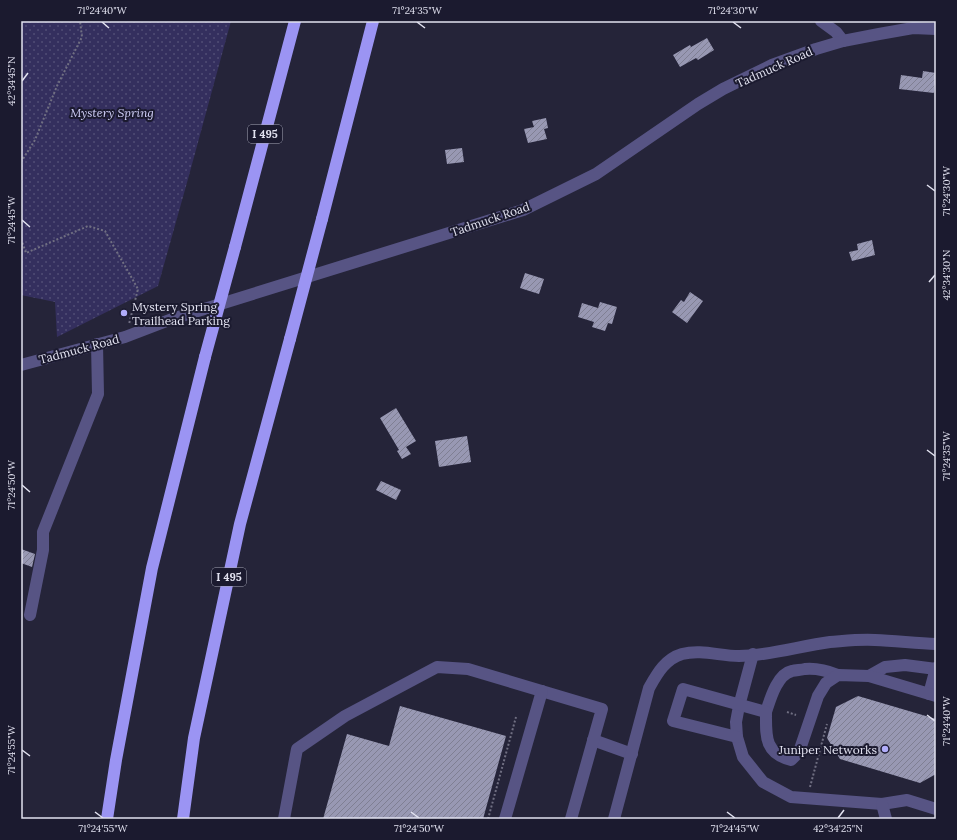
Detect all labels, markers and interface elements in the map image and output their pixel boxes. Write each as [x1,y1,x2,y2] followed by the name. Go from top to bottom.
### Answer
[77,4,128,17] text: 71°24'40"W
[392,4,443,17] text: 71°24'35"W
[708,4,759,17] text: 71°24'30"W
[733,43,815,91] street label: Tadmuck Road
[5,56,18,106] text: 42°34'45"N
[70,105,154,120] park label: Mystery Spring
[248,125,282,143] road number: I 495
[940,165,953,216] text: 71°24'30"W
[5,195,18,244] text: 71°24'45"W
[449,198,531,240] street label: Tadmuck Road
[940,249,953,300] text: 42°34'30"N
[132,299,230,328] place label: Mystery Spring Trailhead Parking
[119,308,129,318] marker: Mystery Spring Trailhead Parking
[37,331,121,367] street label: Tadmuck Road
[940,430,953,481] text: 71°24'35"W
[5,459,18,510] text: 71°24'50"W
[212,568,246,586] road number: I 495
[940,695,953,746] text: 71°24'40"W
[5,724,18,775] text: 71°24'55"W
[778,742,877,757] place label: Juniper Networks
[880,744,890,754] marker: Juniper Networks
[78,822,129,835] text: 71°24'55"W
[394,822,445,835] text: 71°24'50"W
[711,822,760,835] text: 71°24'45"W
[813,822,863,835] text: 42°34'25"N

